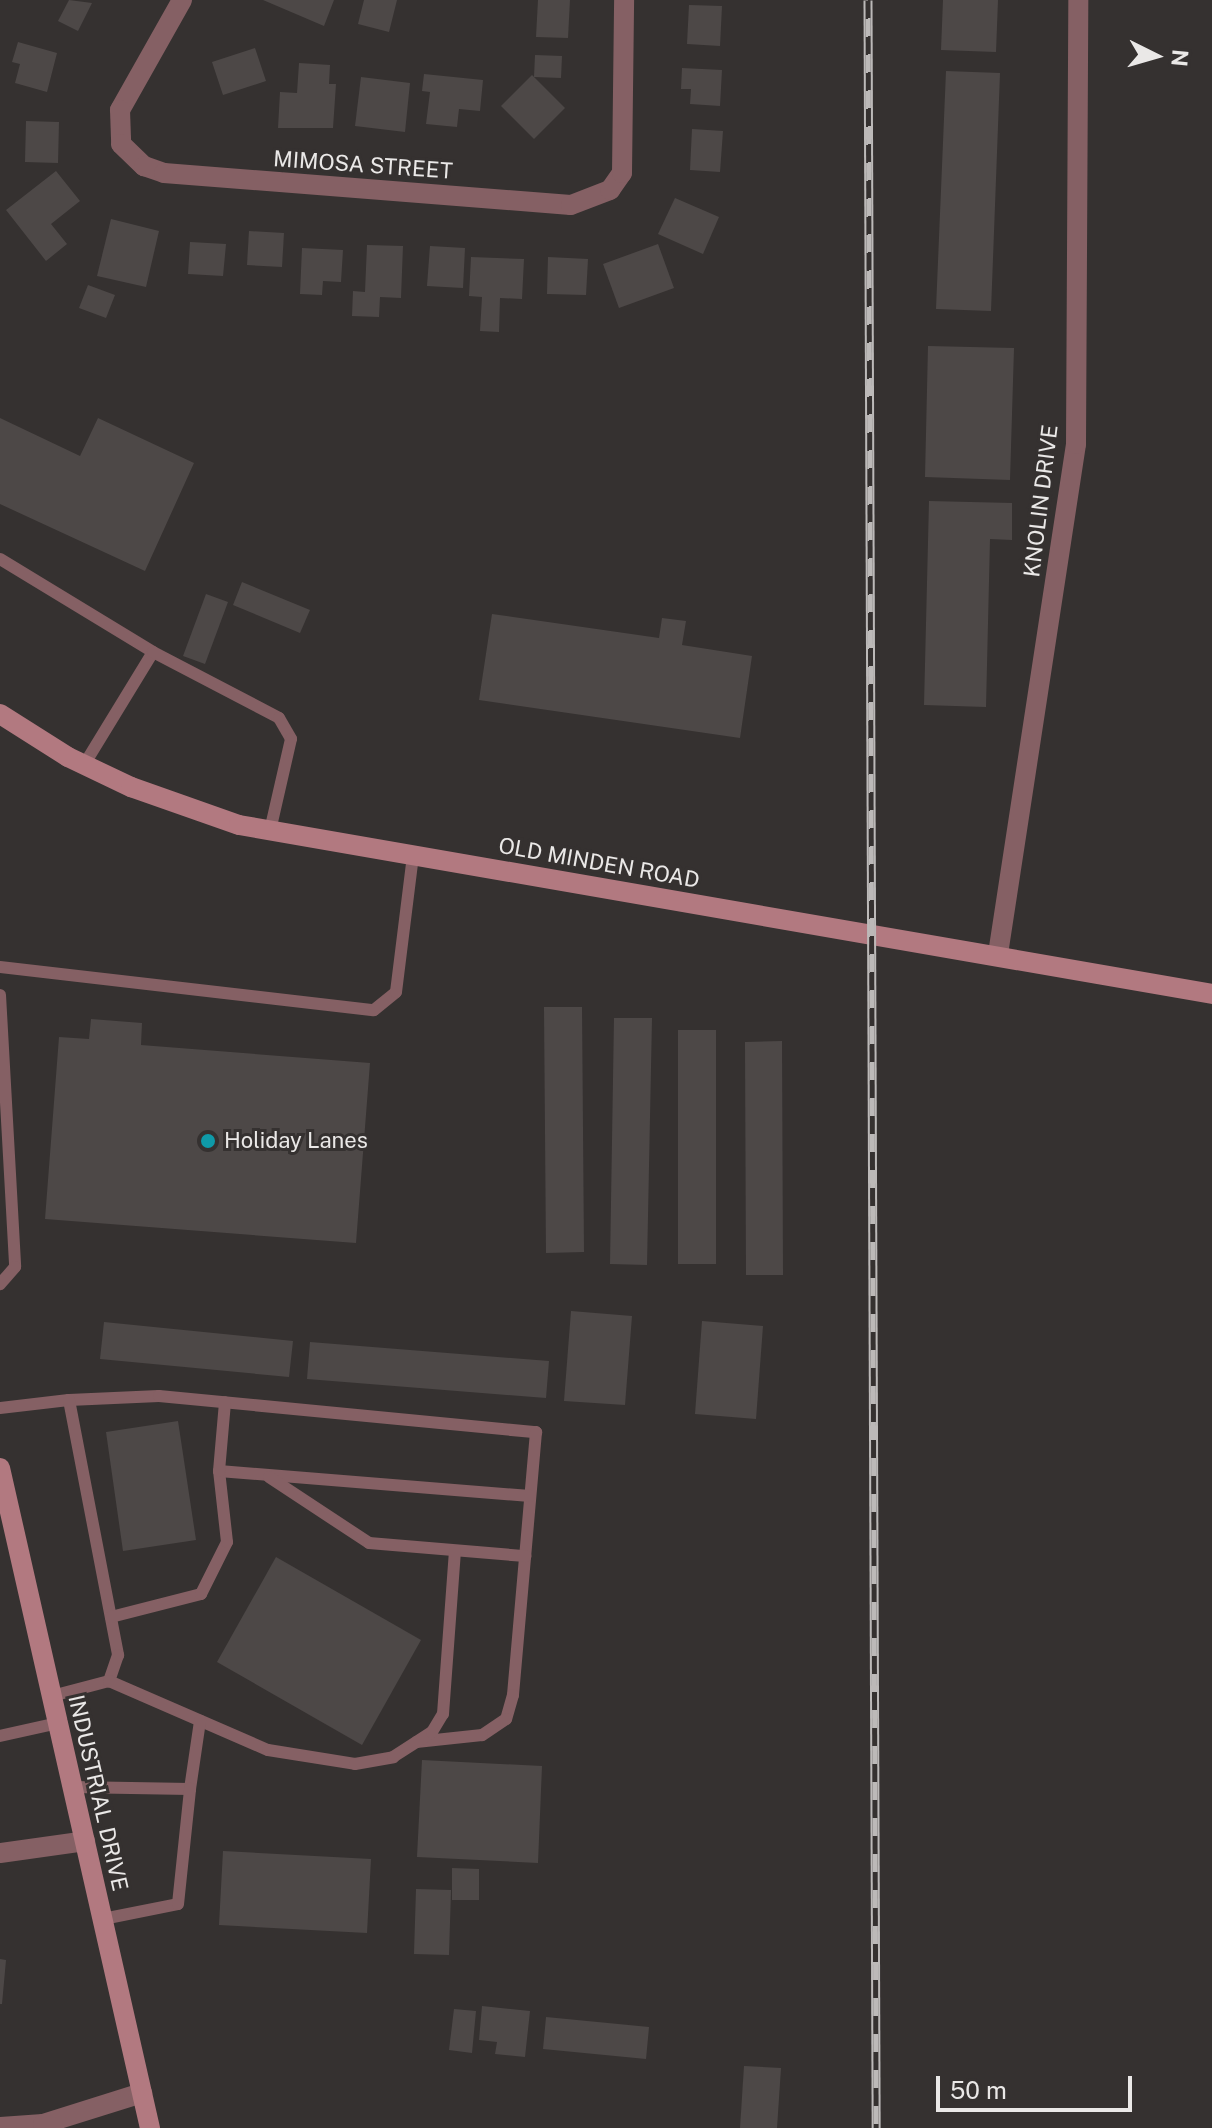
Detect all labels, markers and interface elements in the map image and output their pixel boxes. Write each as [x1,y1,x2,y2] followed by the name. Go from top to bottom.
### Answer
[1116,16,1196,96] north arrow
[1166,48,1194,68] text: N
[272,146,454,184] street label: MIMOSA STREET
[1019,423,1063,579] street label: KNOLIN DRIVE
[496,832,702,894] street label: OLD MINDEN ROAD
[224,1128,368,1154] place label: Holiday Lanes
[199,1132,217,1150] marker: Holiday Lanes
[63,1692,133,1894] street label: INDUSTRIAL DRIVE
[940,2060,1136,2110] scale bar
[950,2076,1007,2104] text: 50 m

